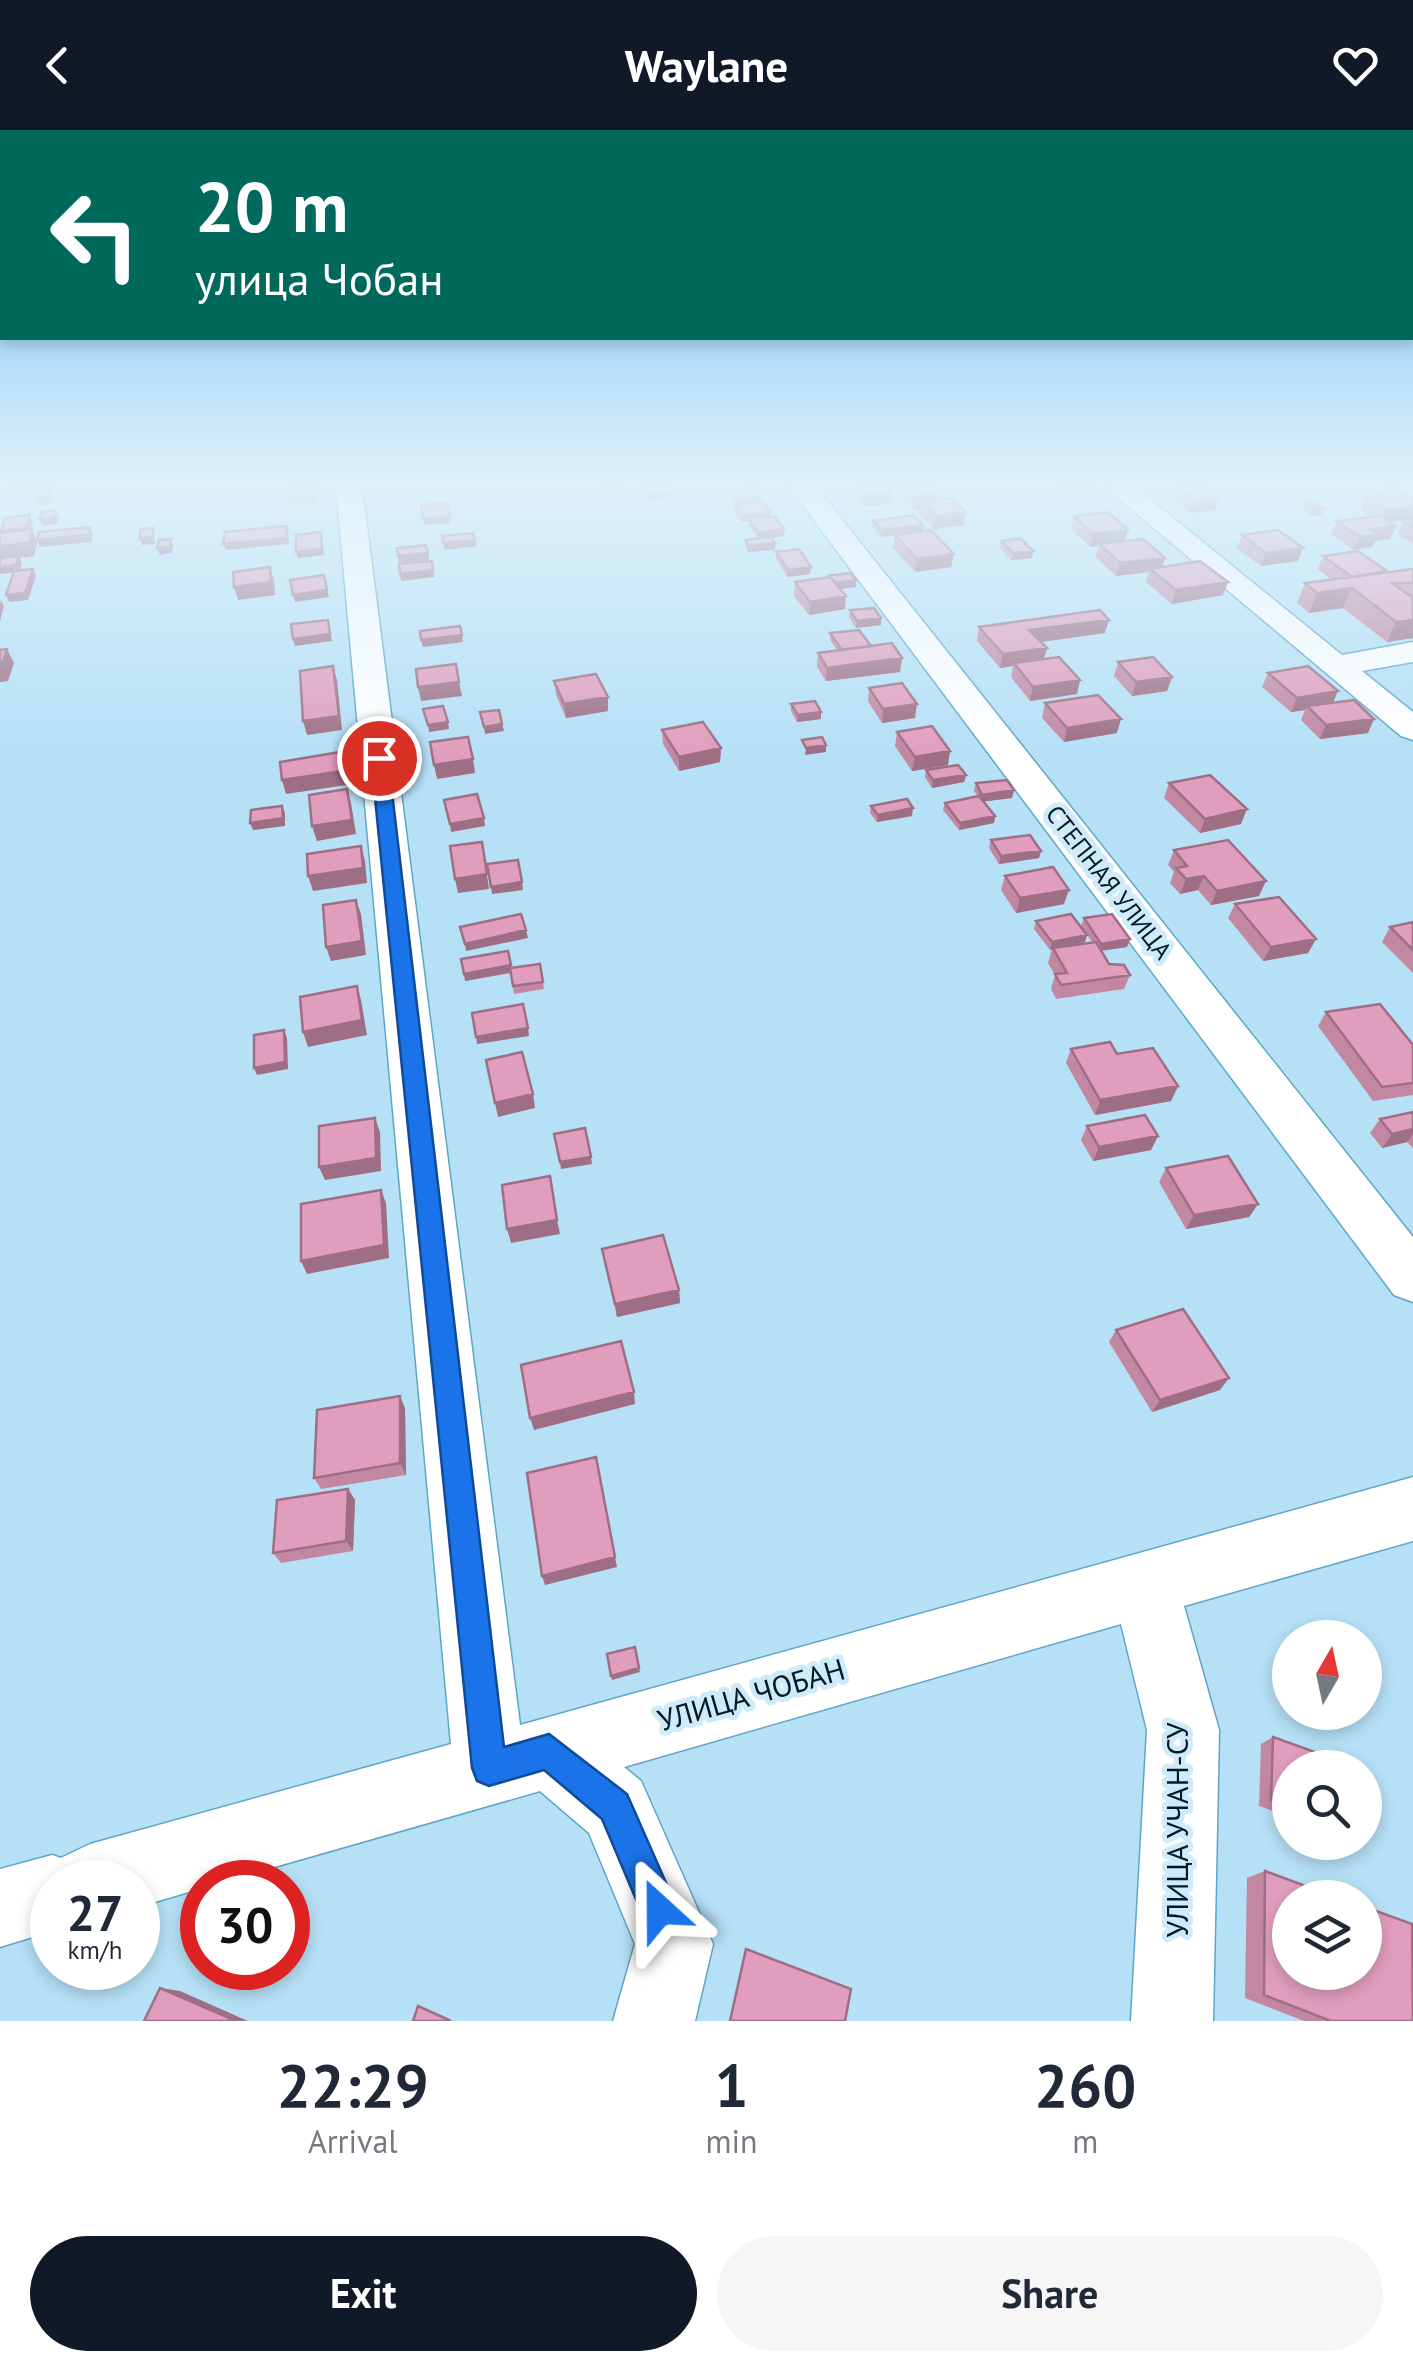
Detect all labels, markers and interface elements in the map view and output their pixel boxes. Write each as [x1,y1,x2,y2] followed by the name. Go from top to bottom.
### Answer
[625,36,788,94] text: Waylane
[30,38,85,93] icon: back
[1328,38,1383,93] icon: heart
[195,161,348,251] text: 20 m
[30,170,160,300] icon: left
[195,249,444,307] text: улица Чобан
[337,716,422,801] pin
[352,731,407,786] icon: arrive
[1039,799,1179,966] street label: СТЕПНАЯ УЛИЦА
[1272,1620,1382,1730] north arrow
[1272,1620,1382,1990] map controls
[653,1649,849,1739] street label: УЛИЦА ЧОБАН
[1157,1722,1196,1938] street label: УЛИЦА УЧАН-СУ
[1272,1750,1382,1860] button: search
[608,1858,712,1962] position arrow
[180,1860,310,1990] speed limit sign: 30
[67,1880,123,1945] text: 27
[1272,1880,1382,1990] button: layers
[68,1934,122,1966] text: km/h
[277,2046,429,2124] text: 22:29
[715,2046,749,2124] text: 1
[1034,2046,1136,2124] text: 260
[308,2120,398,2162] text: Arrival
[706,2120,758,2162] text: min
[1072,2120,1098,2162] text: m
[30,2236,697,2351] button: Exit
[717,2236,1383,2351] button: Share

